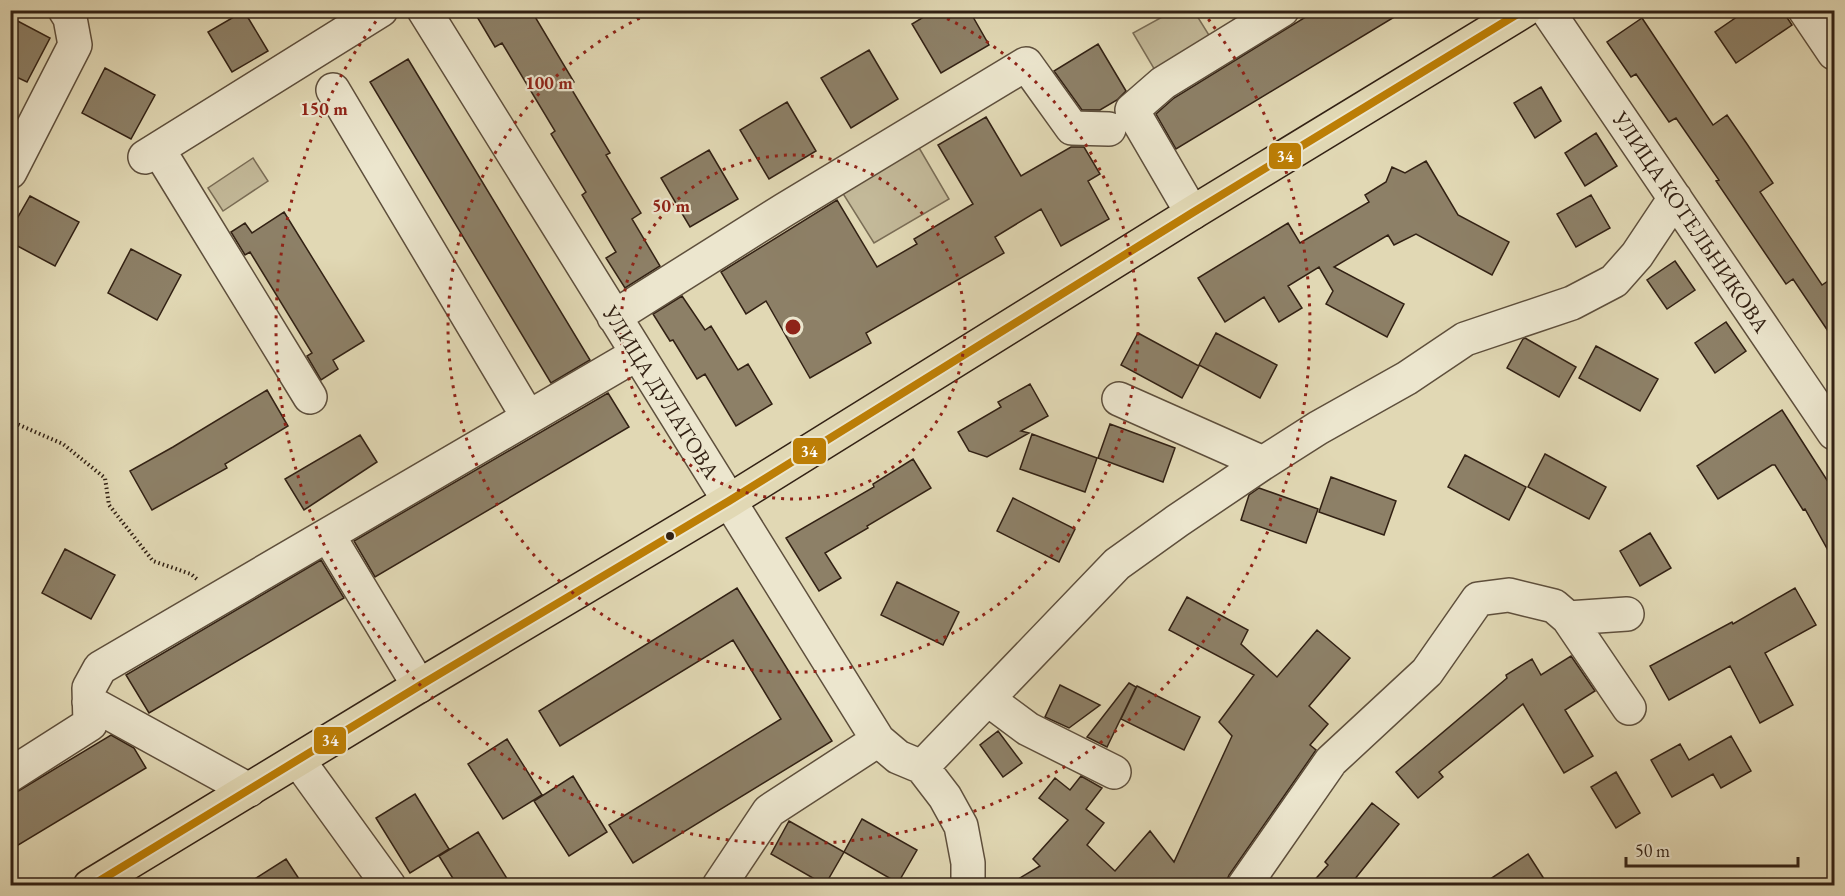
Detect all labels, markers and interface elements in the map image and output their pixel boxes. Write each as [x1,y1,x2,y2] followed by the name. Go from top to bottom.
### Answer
[525,71,573,94] text: 100 m
[300,97,348,120] text: 150 m
[1605,105,1776,339] street label: УЛИЦА КОТЕЛЬНИКОВА
[1268,142,1302,170] line badge: 34
[1277,146,1294,167] text: 34
[652,194,690,217] text: 50 m
[596,299,726,484] street label: УЛИЦА ДУЛАТОВА
[783,317,803,337] centre of rings
[792,437,827,465] line badge: 34
[801,441,818,462] text: 34
[664,530,676,542] unlabelled marker
[313,726,347,755] line badge: 34
[322,730,339,751] text: 34
[1626,830,1798,868] scale bar
[1635,839,1670,862] text: 50 m

